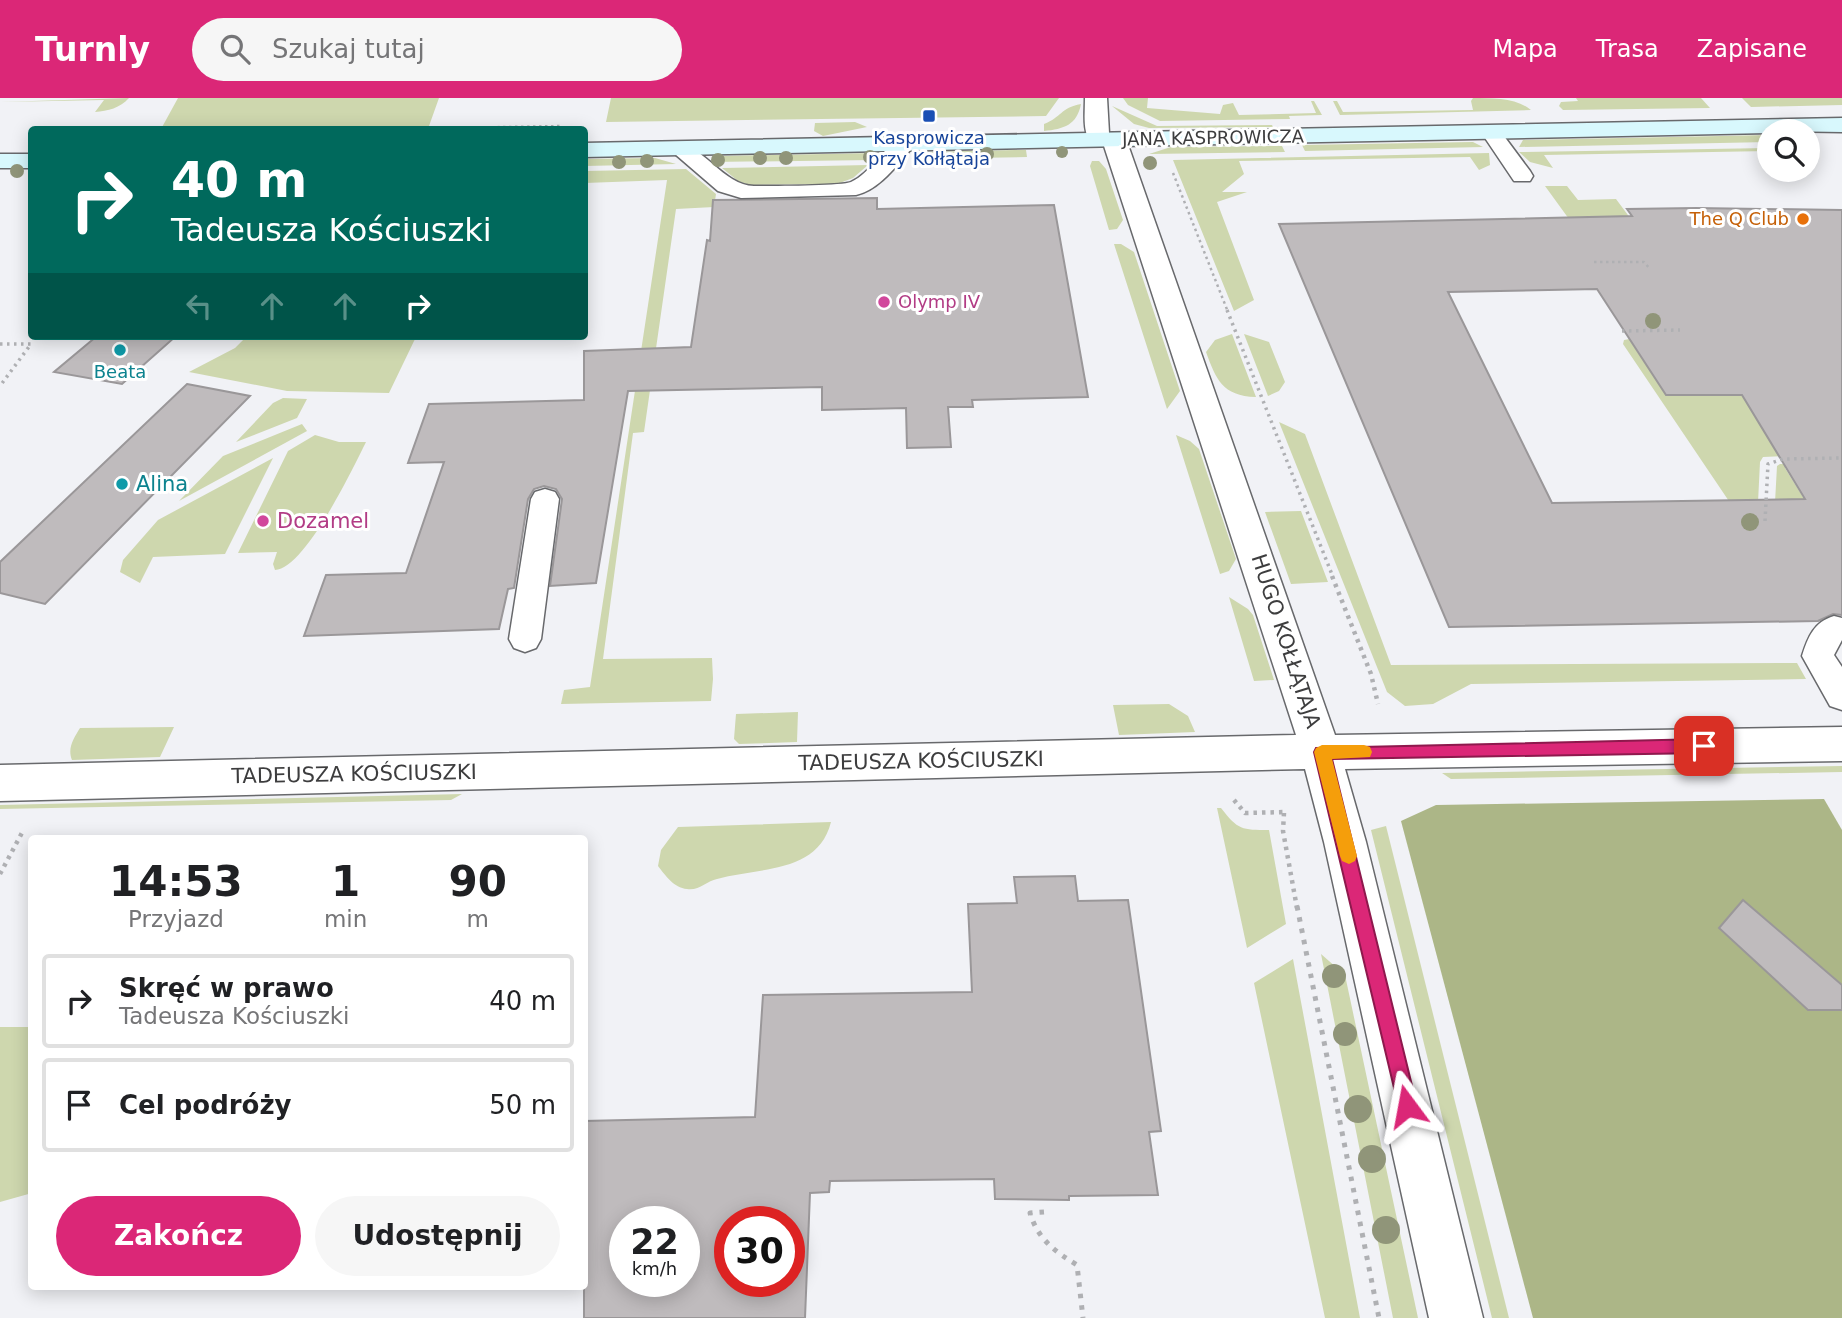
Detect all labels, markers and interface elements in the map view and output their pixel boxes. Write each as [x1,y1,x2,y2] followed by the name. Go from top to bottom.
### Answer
[192,18,682,81] search box
[35,30,150,69] text: Turnly
[216,30,254,68] icon: search
[272,34,425,64] text: Szukaj tutaj
[1492,35,1558,63] text: Mapa
[1596,35,1659,63] text: Trasa
[1697,35,1807,63] text: Zapisane
[921,108,937,124] marker: Kasprowicza przy Kołłątaja
[1757,119,1820,182] map controls
[1757,119,1820,182] button: search
[1121,125,1305,150] street label: JANA KASPROWICZA
[868,127,990,169] place label: Kasprowicza przy Kołłątaja
[171,152,307,209] text: 40 m
[56,154,147,245] icon: right
[1689,208,1789,229] place label: The Q Club
[171,211,492,249] text: Tadeusza Kościuszki
[1795,211,1811,227] marker: The Q Club
[180,287,218,325] icon: left
[253,287,291,325] icon: ahead
[326,287,364,325] icon: ahead
[399,287,437,325] icon: right
[898,291,981,312] place label: Olymp IV
[876,294,892,310] marker: Olymp IV
[112,342,128,358] marker: Beata
[94,361,146,382] place label: Beata
[136,472,188,496] place label: Alina
[114,476,130,492] marker: Alina
[277,509,369,533] place label: Dozamel
[255,513,271,529] marker: Dozamel
[1246,551,1326,732] street label: HUGO KOŁŁĄTAJA
[1674,716,1734,776] pin
[1685,727,1723,765] icon: arrive
[797,746,1044,775] street label: TADEUSZA KOŚCIUSZKI
[230,759,477,788] street label: TADEUSZA KOŚCIUSZKI
[109,857,243,906] text: 14:53
[331,857,360,906] text: 1
[448,857,507,906] text: 90
[128,906,224,932] text: Przyjazd
[324,906,367,932] text: min
[466,906,489,932] text: m
[119,973,334,1003] text: Skręć w prawo
[60,982,98,1020] icon: right
[489,986,556,1016] text: 40 m
[119,1003,350,1029] text: Tadeusza Kościuszki
[1370,1069,1444,1143] position arrow
[60,1086,98,1124] icon: arrive
[119,1090,292,1120] text: Cel podróży
[489,1090,556,1120] text: 50 m
[56,1196,301,1276] button: Zakończ
[315,1196,560,1276] button: Udostępnij
[714,1206,805,1297] speed limit sign: 30
[630,1222,679,1262] text: 22
[632,1258,677,1279] text: km/h

